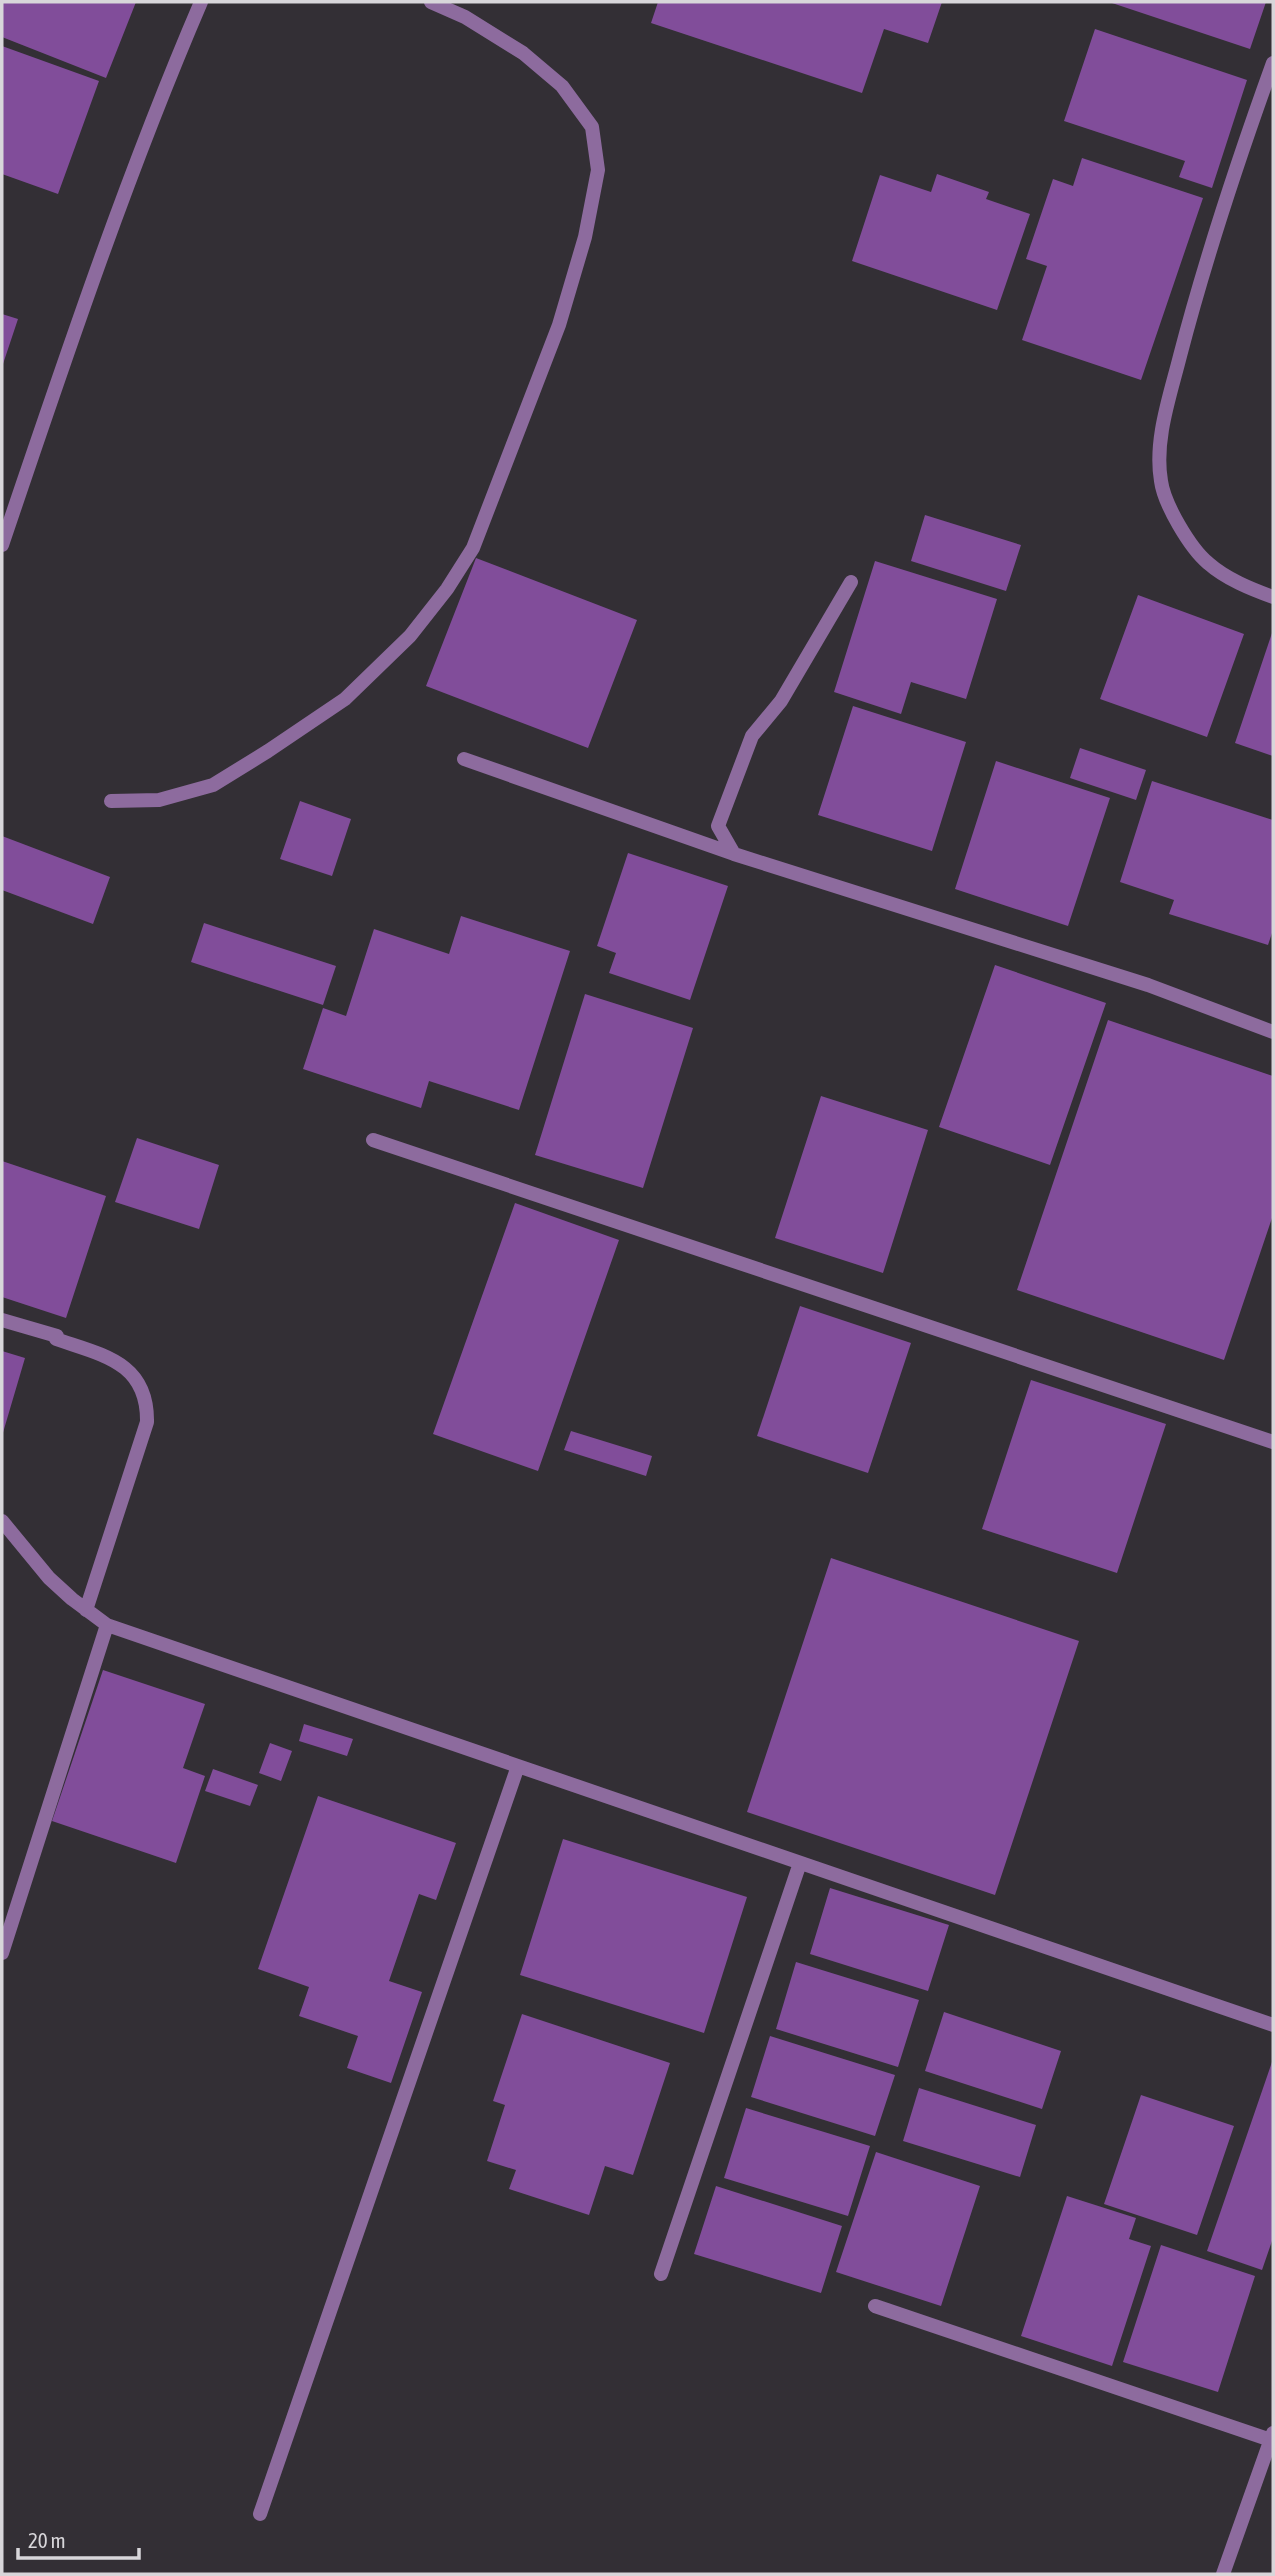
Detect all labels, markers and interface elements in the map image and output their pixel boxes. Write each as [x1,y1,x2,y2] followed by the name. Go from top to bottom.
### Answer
[18,2516,138,2560] scale bar
[28,2528,66,2552] text: 20 m

